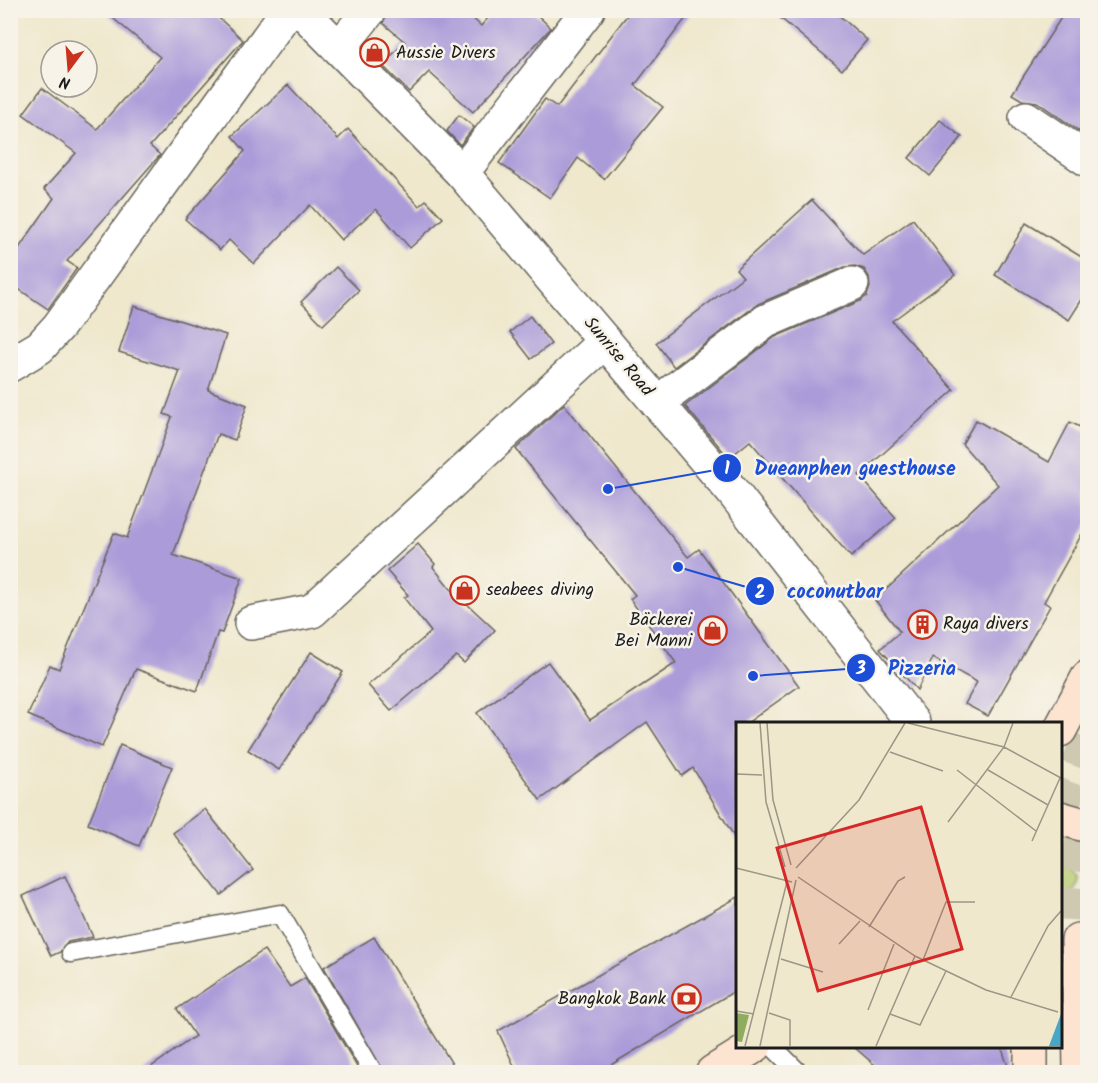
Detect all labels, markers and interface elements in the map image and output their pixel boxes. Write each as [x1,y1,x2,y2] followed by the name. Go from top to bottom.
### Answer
[359,37,391,69] shop icon: Aussie Divers
[39,39,99,99] north arrow
[396,39,496,68] place label: Aussie Divers
[57,69,74,95] text: N
[576,310,661,404] street label: Sunrise Road
[712,449,968,487] callout: Dueanphen guesthouse
[754,454,956,486] text: Dueanphen guesthouse
[724,455,730,484] text: 1
[745,572,895,610] callout: coconutbar
[449,574,481,606] shop icon: seabees diving
[486,576,594,605] place label: seabees diving
[787,577,884,609] text: coconutbar
[755,579,765,608] text: 2
[615,606,693,656] place label: Bäckerei Bei Manni
[906,608,938,640] building icon: Raya divers
[943,610,1029,639] place label: Raya divers
[697,614,729,646] shop icon: Bäckerei Bei Manni
[846,649,968,687] callout: Pizzeria
[888,654,956,686] text: Pizzeria
[855,655,866,684] text: 3
[736,722,1062,1047] inset map
[671,983,703,1015] bank icon: Bangkok Bank
[558,985,667,1014] place label: Bangkok Bank

